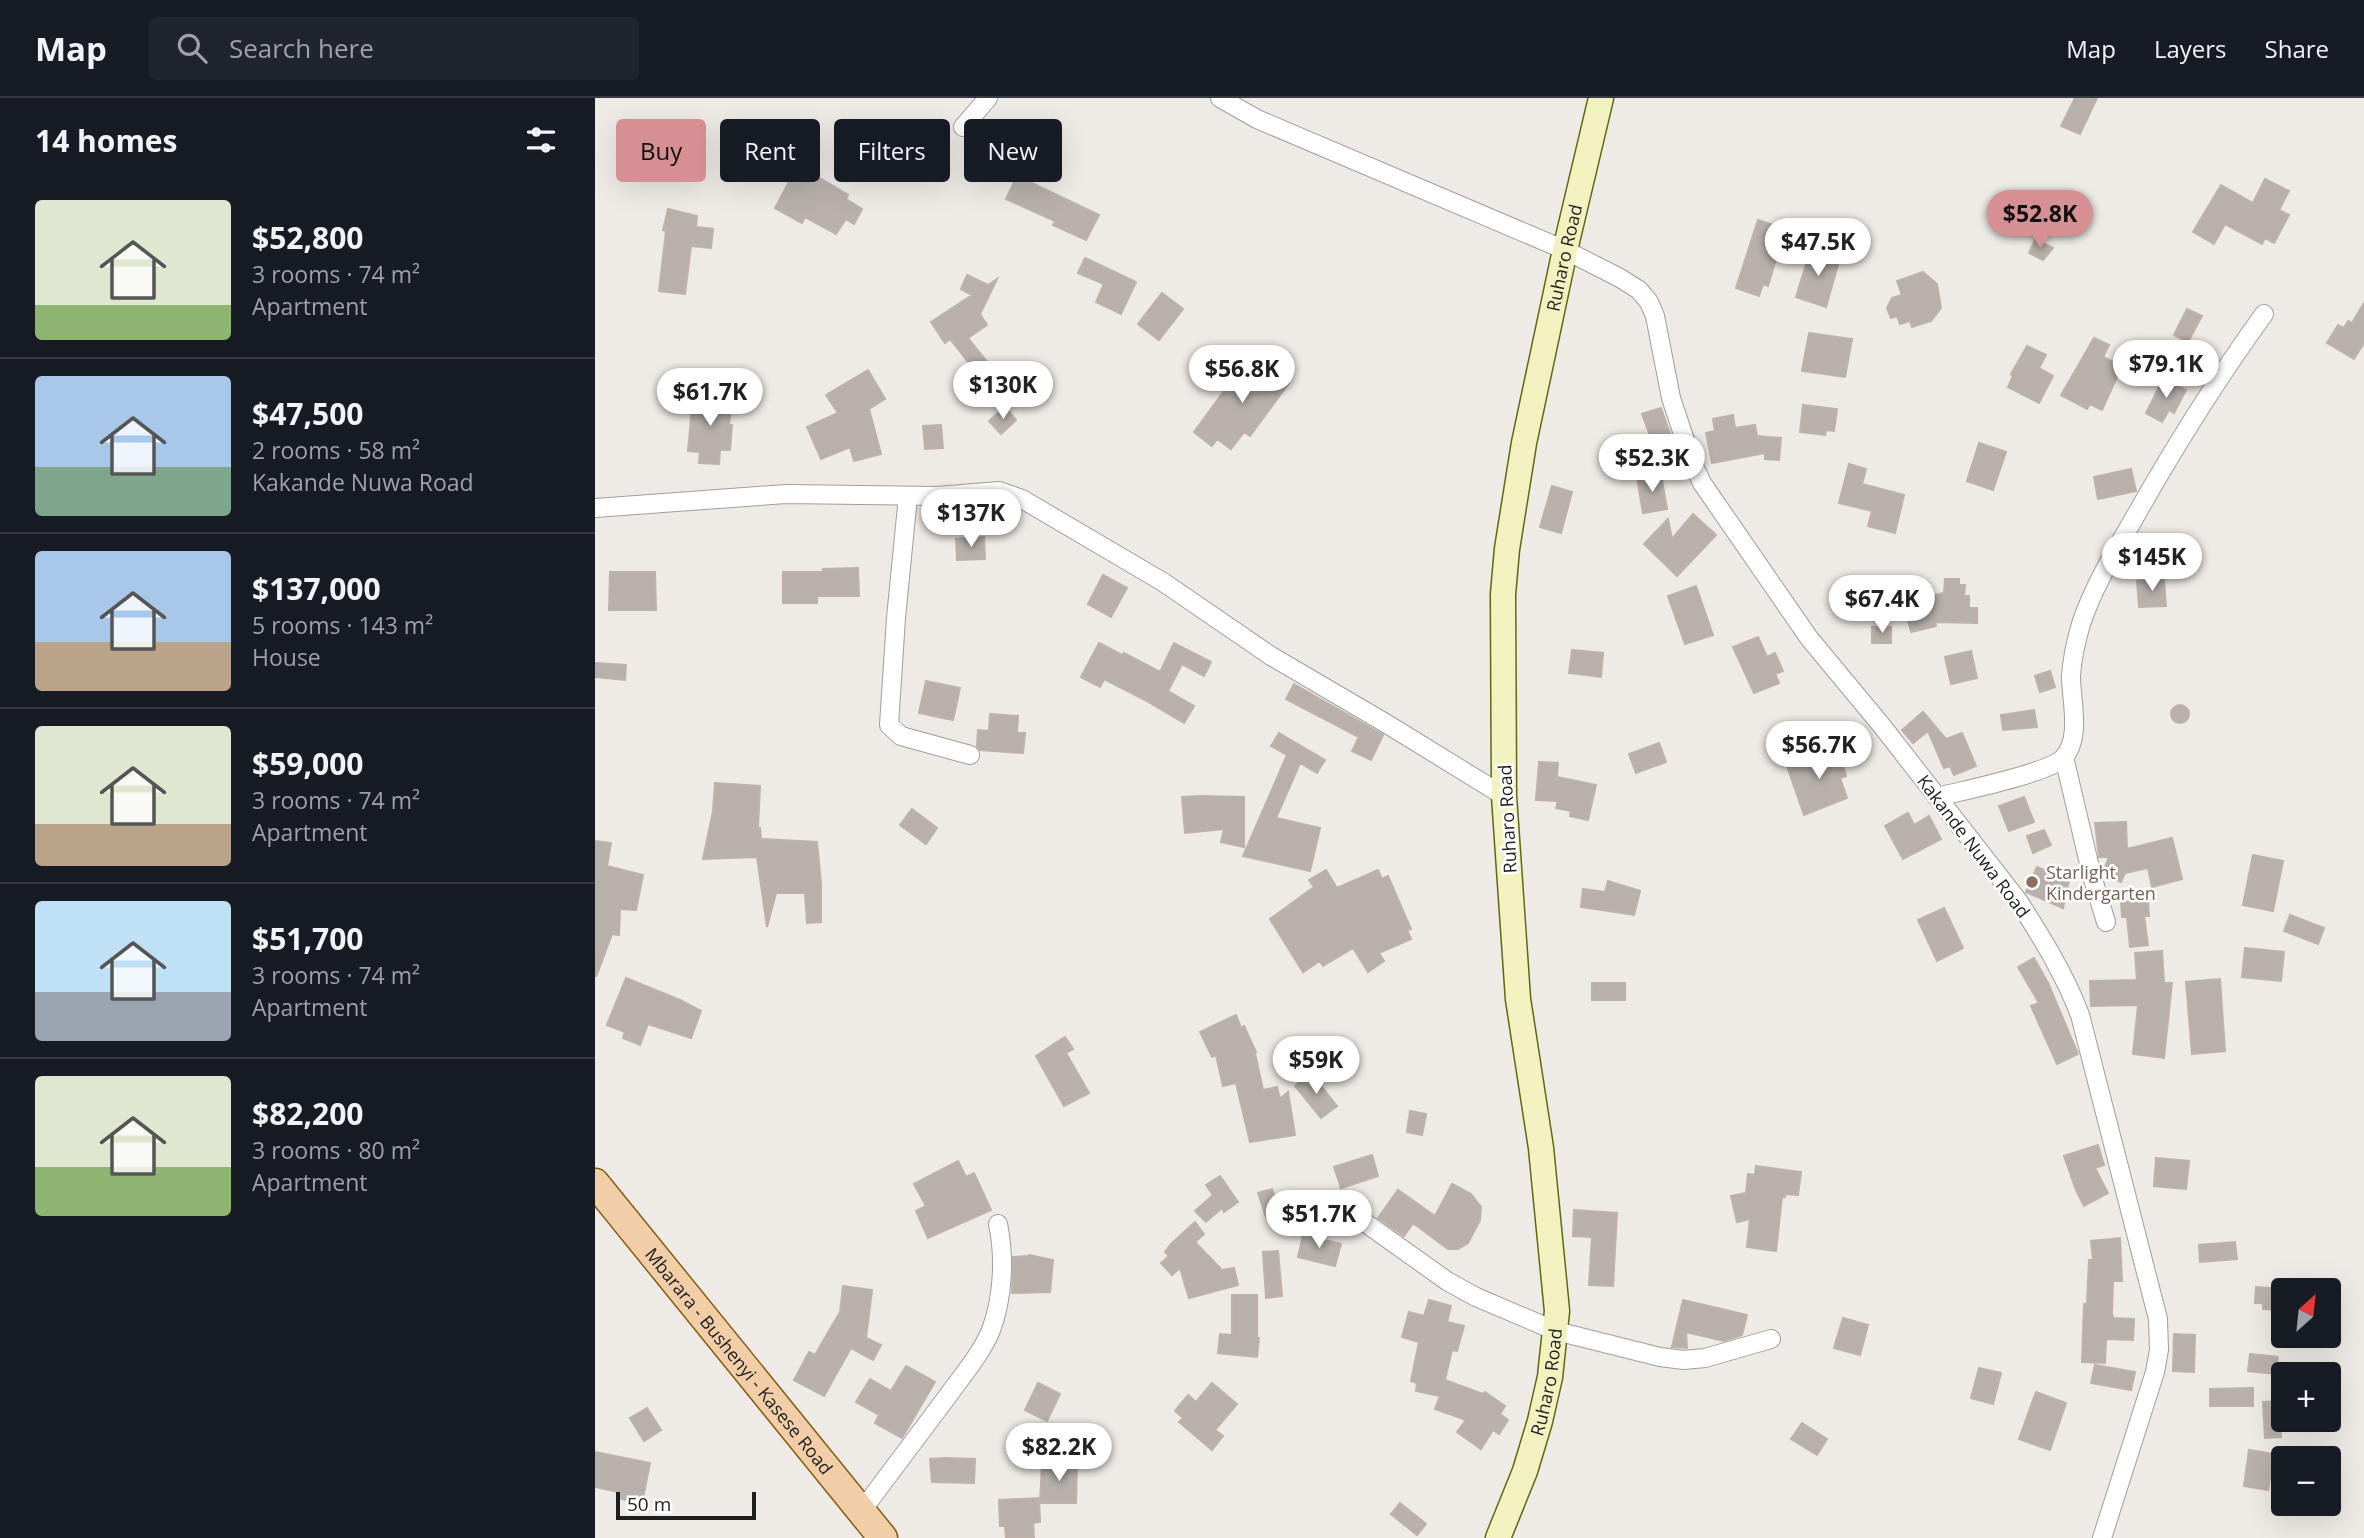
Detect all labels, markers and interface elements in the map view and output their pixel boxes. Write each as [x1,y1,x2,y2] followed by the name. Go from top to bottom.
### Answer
[149,17,639,80] search box
[35,26,107,71] text: Map
[173,29,211,67] icon: search
[229,30,374,66] text: Search here
[2066,32,2116,65] text: Map
[2154,32,2227,65] text: Layers
[2265,32,2329,65] text: Share
[616,119,706,182] chip: Buy
[720,119,820,182] chip: Rent
[834,119,950,182] chip: Filters
[964,119,1062,182] chip: New
[35,120,178,161] text: 14 homes
[522,121,560,159] icon: filters
[1983,190,2097,250] pin: $52.8K
[2003,197,2077,229] text: $52.8K
[1540,202,1587,313] street label: Ruharo Road
[252,217,363,258] text: $52,800
[1761,218,1875,278] pin: $47.5K
[1781,225,1855,257] text: $47.5K
[91,228,175,312] icon: home
[252,258,420,290] text: 3 rooms · 74 m²
[252,290,368,322] text: Apartment
[2109,341,2223,400] pin: $79.1K
[1185,345,1299,405] pin: $56.8K
[2129,347,2203,379] text: $79.1K
[1205,352,1279,384] text: $56.8K
[954,362,1052,421] pin: $130K
[653,368,767,428] pin: $61.7K
[969,368,1037,400] text: $130K
[673,375,747,407] text: $61.7K
[252,393,363,434] text: $47,500
[91,404,175,488] icon: home
[252,434,420,466] text: 2 rooms · 58 m²
[1595,434,1709,494] pin: $52.3K
[1615,441,1689,473] text: $52.3K
[252,466,474,498] text: Kakande Nuwa Road
[922,490,1020,549] pin: $137K
[937,496,1005,528] text: $137K
[2103,533,2201,593] pin: $145K
[2118,540,2186,572] text: $145K
[252,568,381,609] text: $137,000
[1825,575,1939,635] pin: $67.4K
[91,579,175,663] icon: home
[1845,582,1919,614] text: $67.4K
[252,609,433,641] text: 5 rooms · 143 m²
[252,641,321,673] text: House
[1762,722,1876,781] pin: $56.7K
[1782,728,1856,760] text: $56.7K
[252,743,363,784] text: $59,000
[91,754,175,838] icon: home
[1492,764,1522,874] street label: Ruharo Road
[1912,769,2036,923] street label: Kakande Nuwa Road
[252,784,420,816] text: 3 rooms · 74 m²
[252,816,368,848] text: Apartment
[2046,860,2156,905] place label: Starlight Kindergarten
[2024,874,2040,890] marker: Starlight Kindergarten
[252,918,363,959] text: $51,700
[91,929,175,1013] icon: home
[252,959,420,991] text: 3 rooms · 74 m²
[252,991,368,1023] text: Apartment
[1275,1037,1357,1096] pin: $59K
[1289,1043,1343,1075] text: $59K
[252,1093,363,1134] text: $82,200
[91,1104,175,1188] icon: home
[252,1134,420,1166] text: 3 rooms · 80 m²
[252,1166,368,1198] text: Apartment
[1262,1190,1376,1250] pin: $51.7K
[1282,1197,1356,1229] text: $51.7K
[640,1242,839,1479] street label: Mbarara - Bushenyi - Kasese Road
[2271,1278,2341,1348] north arrow
[2271,1278,2341,1516] map controls
[1524,1327,1567,1439] street label: Ruharo Road
[2271,1362,2341,1432] button: +
[1002,1424,1116,1483] pin: $82.2K
[1022,1430,1096,1462] text: $82.2K
[2271,1446,2341,1516] button: −
[616,1489,756,1521] scale bar
[627,1491,671,1517] text: 50 m

